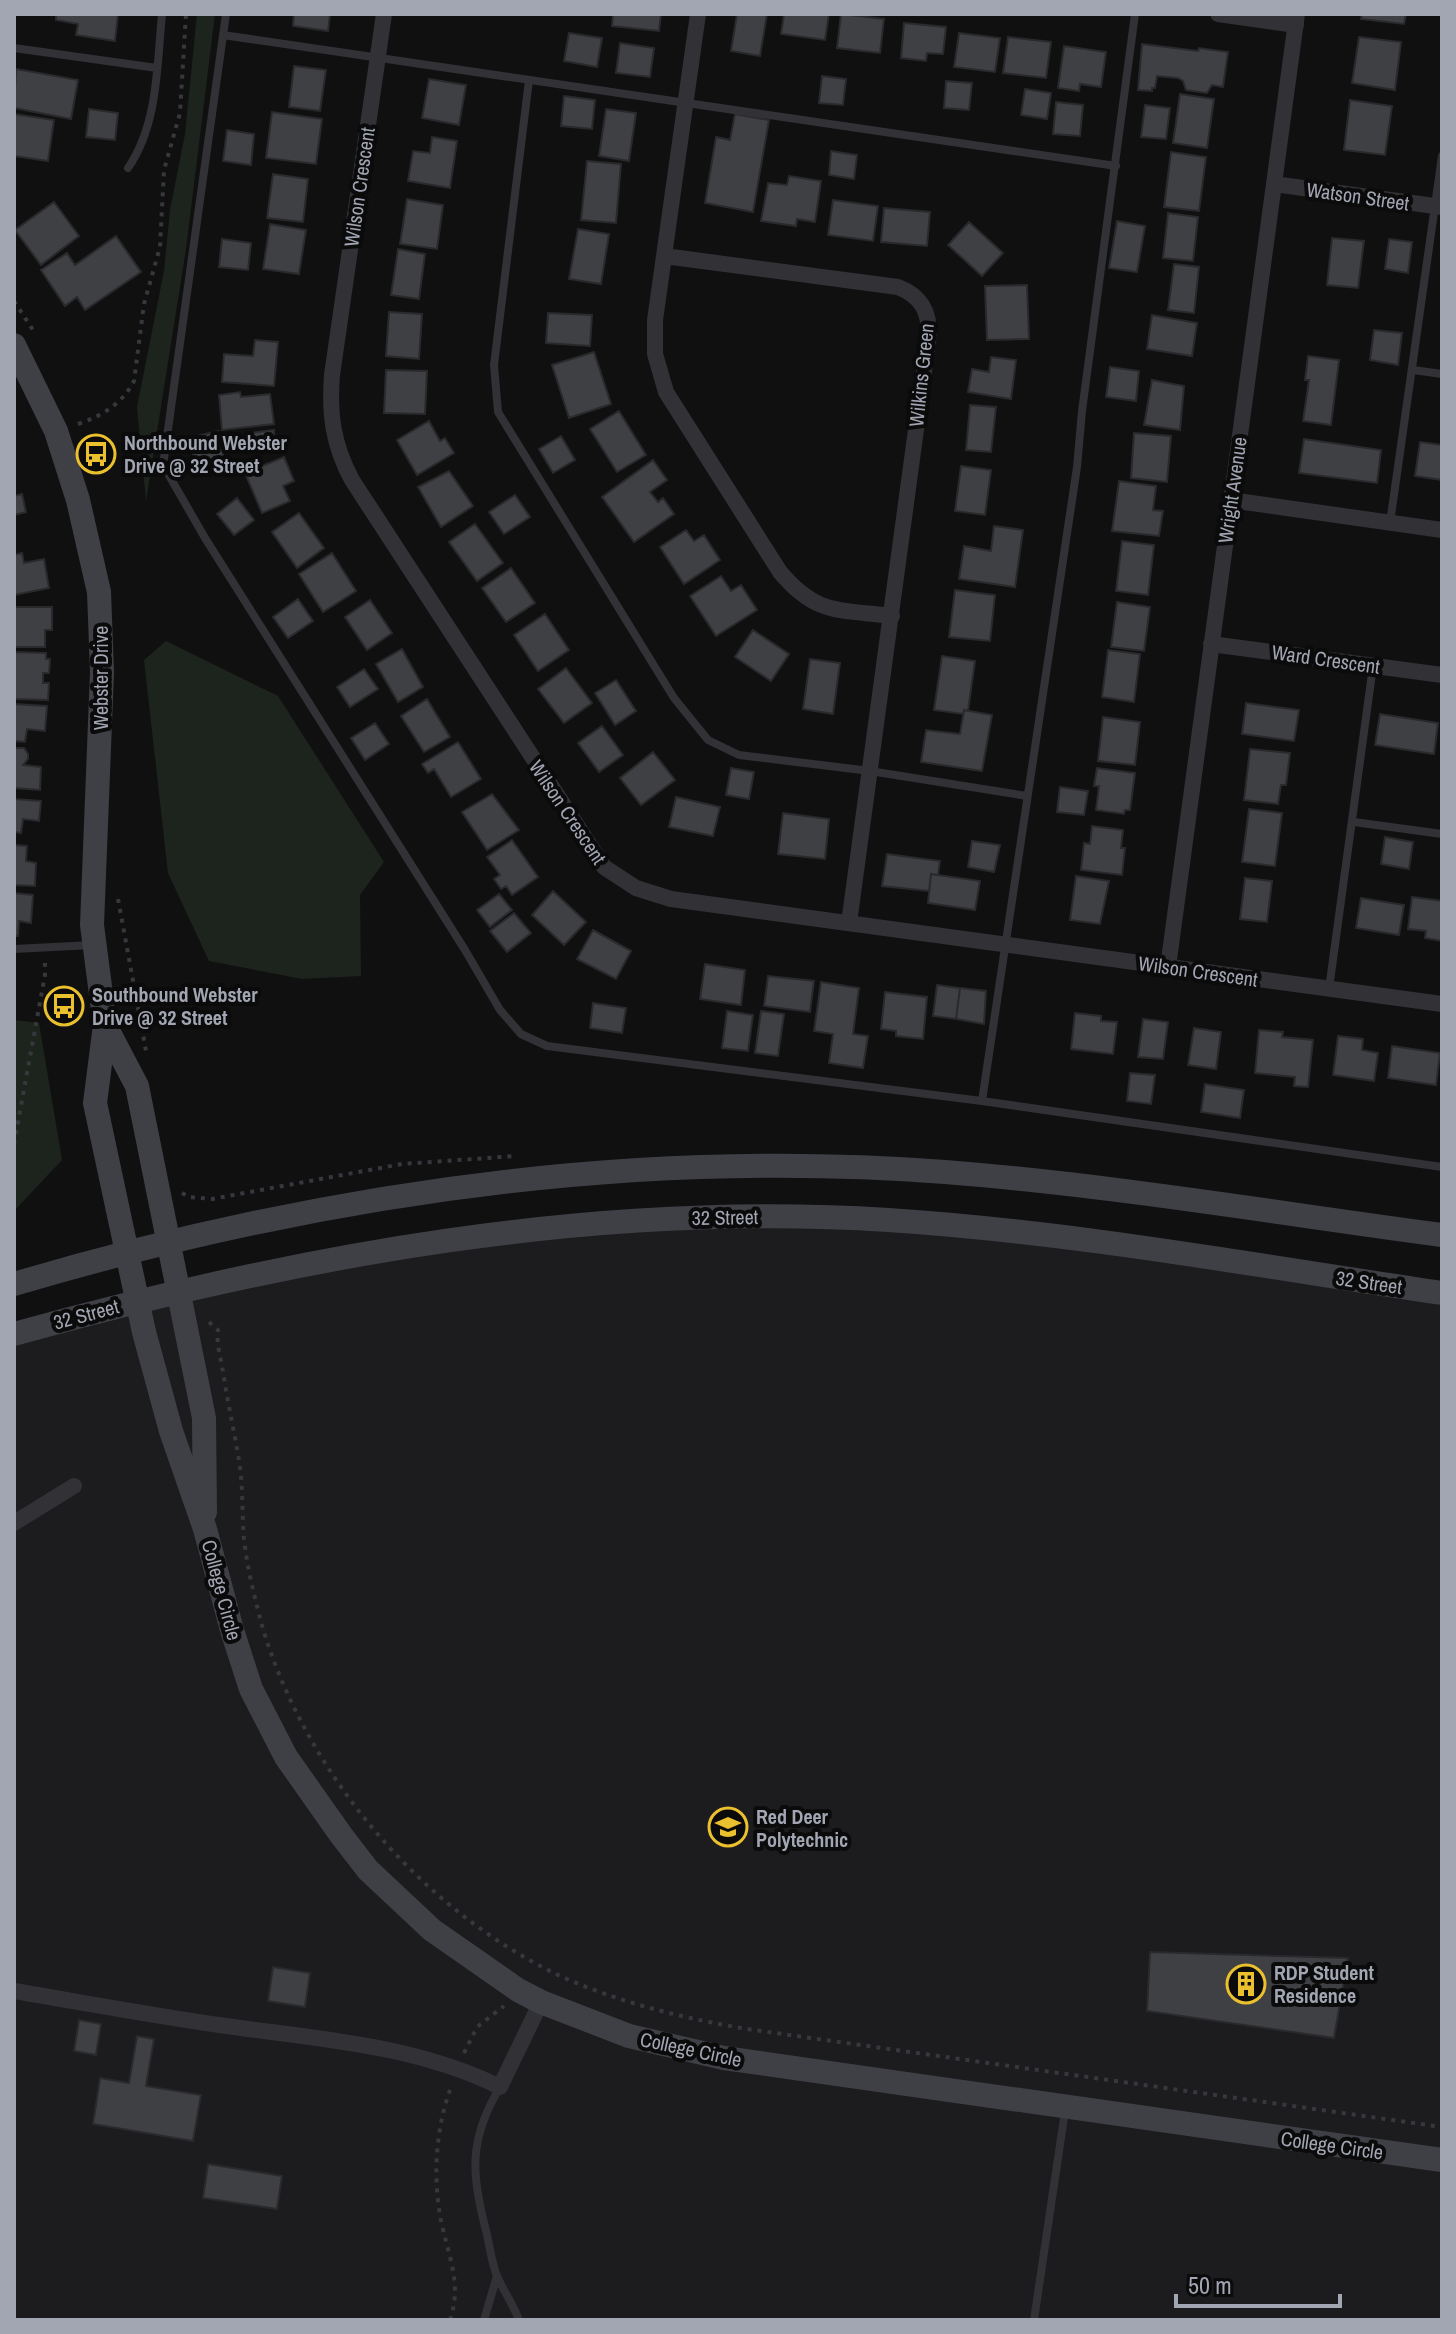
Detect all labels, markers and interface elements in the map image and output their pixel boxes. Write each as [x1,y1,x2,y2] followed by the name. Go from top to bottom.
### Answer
[337,125,381,248] street label: Wilson Crescent
[1305,175,1411,217] street label: Watson Street
[902,322,940,428] street label: Wilkins Green
[124,429,287,479] place label: Northbound Webster Drive @ 32 Street
[75,433,117,475] bus stop icon: Northbound Webster Drive @ 32 Street
[1211,435,1253,545] street label: Wright Avenue
[87,626,114,730] street label: Webster Drive
[1270,638,1382,680] street label: Ward Crescent
[523,755,613,870] street label: Wilson Crescent
[1137,949,1260,993] street label: Wilson Crescent
[92,981,258,1031] place label: Southbound Webster Drive @ 32 Street
[43,985,85,1027] bus stop icon: Southbound Webster Drive @ 32 Street
[691,1203,759,1231] street label: 32 Street
[1334,1264,1404,1300] street label: 32 Street
[50,1292,122,1336] street label: 32 Street
[196,1537,248,1643] street label: College Circle
[756,1803,848,1853] place label: Red Deer Polytechnic
[707,1806,749,1848] school or university icon: Red Deer Polytechnic
[1274,1959,1374,2009] place label: RDP Student Residence
[1225,1963,1267,2005] building icon: RDP Student Residence
[638,2025,744,2073] street label: College Circle
[1279,2124,1385,2166] street label: College Circle
[1176,2258,1340,2308] scale bar
[1188,2269,1232,2301] text: 50 m

